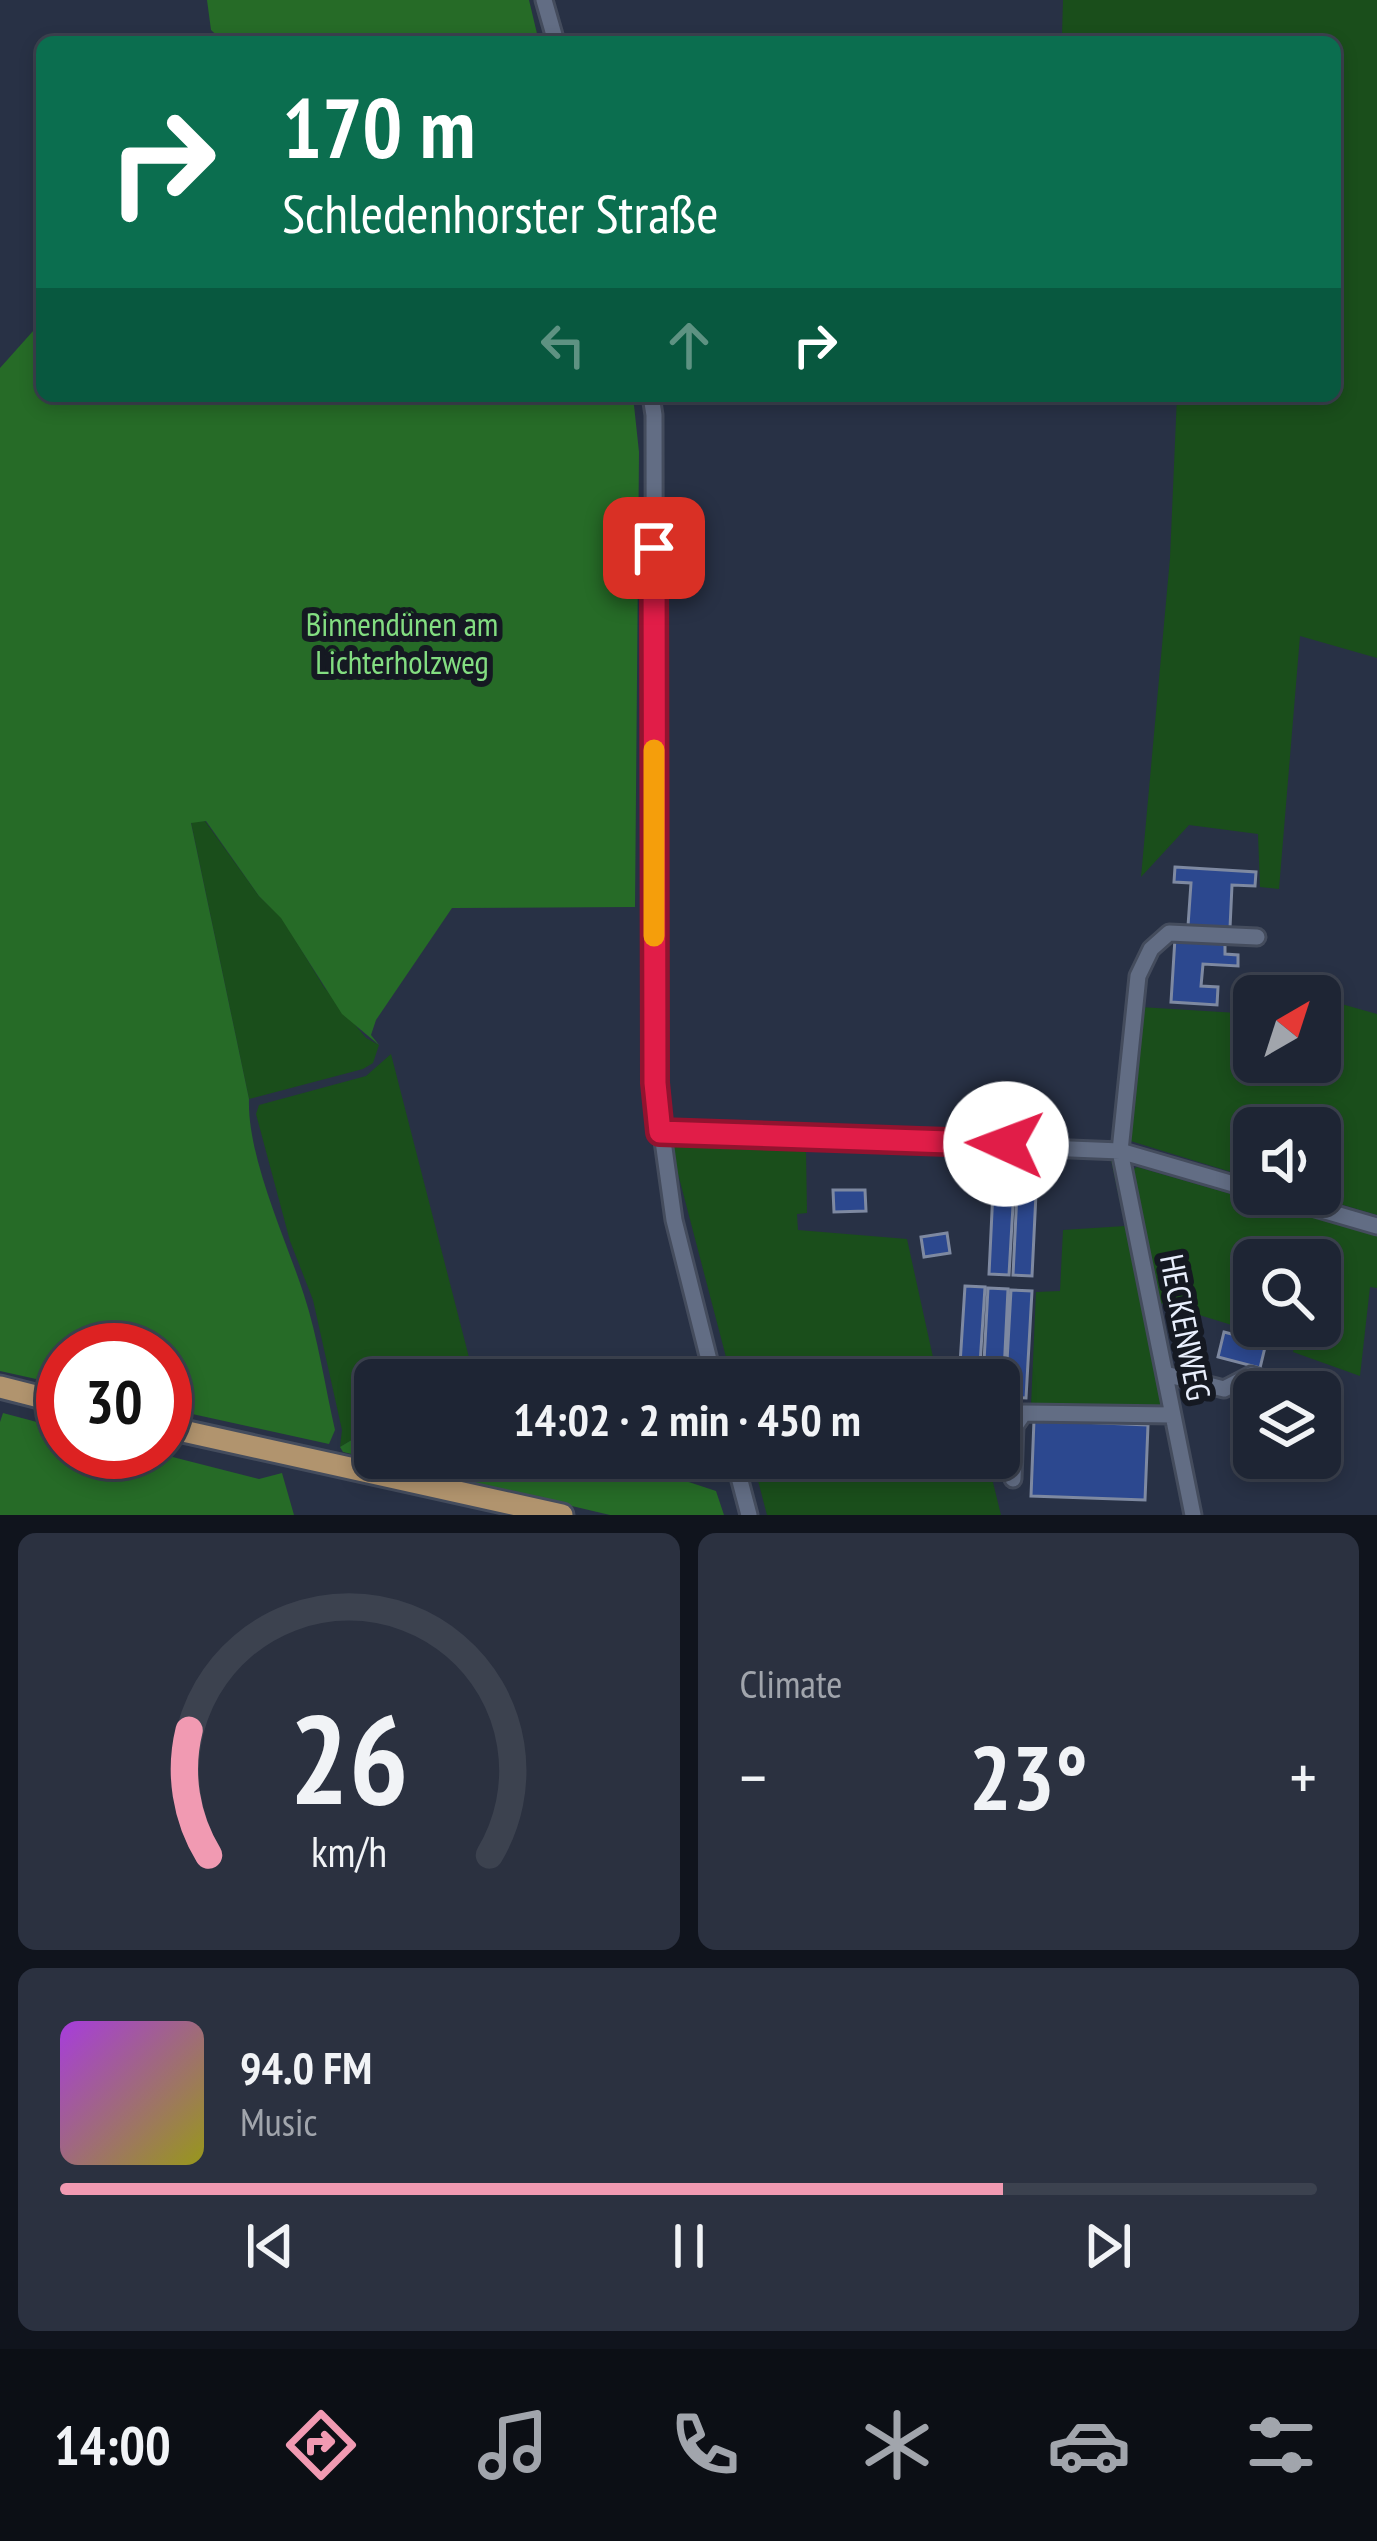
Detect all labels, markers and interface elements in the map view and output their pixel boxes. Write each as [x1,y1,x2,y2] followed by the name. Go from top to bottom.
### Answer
[282,72,475,181] text: 170 m
[84,84,240,240] icon: right
[282,178,718,248] text: Schledenhorster Straße
[530,312,596,378] icon: left
[656,312,722,378] icon: ahead
[782,312,848,378] icon: right
[603,497,705,599] pin
[621,515,687,581] icon: arrive
[306,602,498,683] park label: Binnendünen am Lichterholzweg
[1233,975,1341,1083] north arrow
[1233,975,1341,1479] map controls
[943,1081,1069,1207] position arrow
[1233,1107,1341,1215] button: sound
[1233,1239,1341,1347] button: search
[1151,1250,1221,1404] street label: HECKENWEG
[36,1323,192,1479] speed limit sign: 30
[1233,1371,1341,1479] button: layers
[513,1390,861,1448] text: 14:02 · 2 min · 450 m
[740,1658,842,1709] text: Climate
[289,1677,408,1838] text: 26
[969,1718,1088,1835] text: 23°
[740,1734,767,1819] text: −
[1290,1734,1317,1819] text: +
[311,1822,387,1878] text: km/h
[240,2038,372,2096] text: 94.0 FM
[240,2096,317,2147] text: Music
[237,2213,303,2279] icon: previous
[656,2213,722,2279] icon: pause
[1075,2213,1141,2279] icon: next
[279,2403,363,2487] icon: directions
[471,2403,555,2487] icon: music
[663,2403,747,2487] icon: phone
[855,2403,939,2487] icon: climate
[1047,2403,1131,2487] icon: car
[1239,2403,1323,2487] icon: filters
[54,2410,171,2480] text: 14:00

